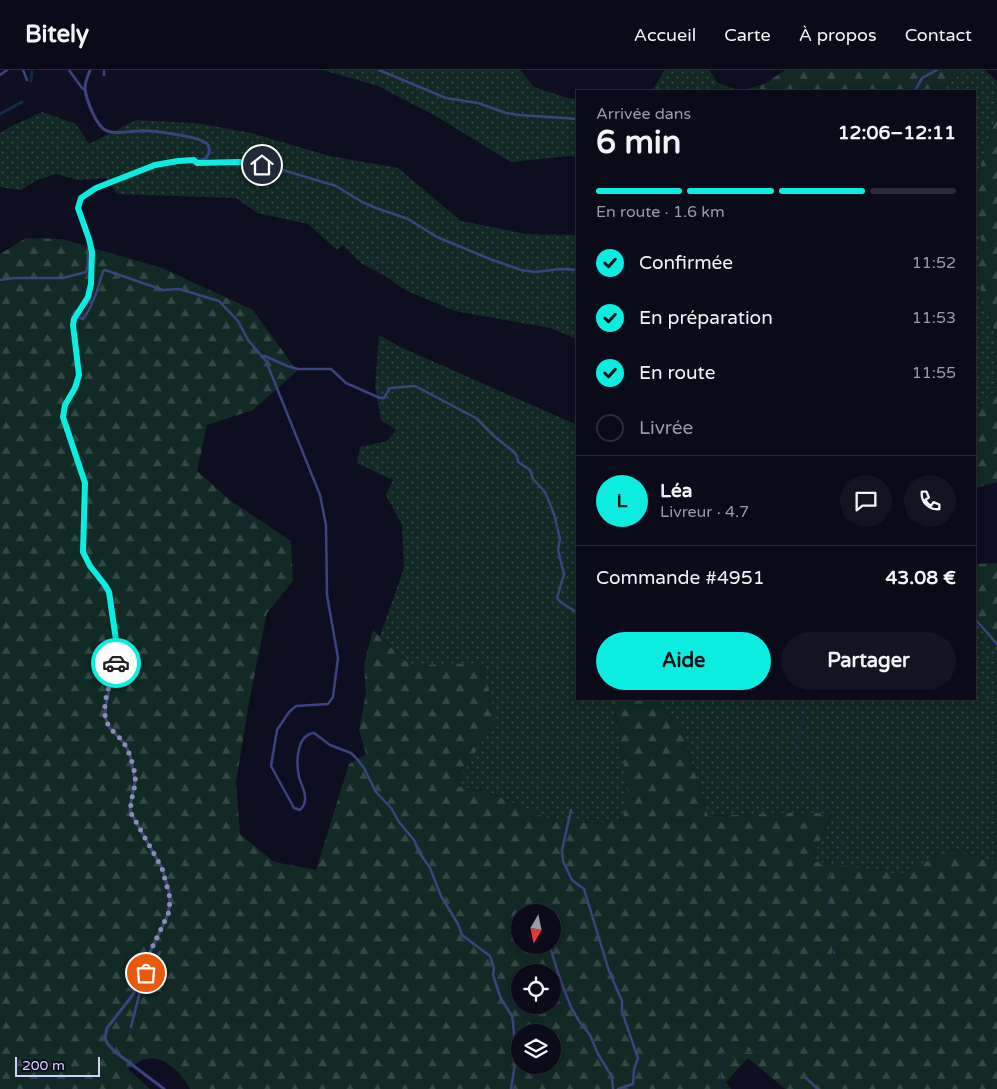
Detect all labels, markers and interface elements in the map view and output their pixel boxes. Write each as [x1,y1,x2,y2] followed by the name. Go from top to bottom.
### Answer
[25,20,89,49] text: Bitely
[634,24,696,46] text: Accueil
[724,24,771,46] text: Carte
[799,24,877,46] text: À propos
[905,24,972,46] text: Contact
[596,104,691,124] text: Arrivée dans
[838,122,956,144] text: 12:06–12:11
[596,124,681,162] text: 6 min
[241,144,283,186] pin
[248,151,276,179] icon: home
[596,202,725,222] text: En route · 1.6 km
[596,249,624,277] icon: check
[639,252,733,274] text: Confirmée
[912,253,956,273] text: 11:52
[596,304,624,332] icon: check
[639,307,773,329] text: En préparation
[912,308,956,328] text: 11:53
[596,359,624,387] icon: check
[639,362,716,384] text: En route
[912,363,956,383] text: 11:55
[639,417,693,439] text: Livrée
[840,475,892,527] button: chat
[904,475,956,527] button: phone
[660,480,692,502] text: Léa
[617,490,627,512] text: L
[660,502,749,522] text: Livreur · 4.7
[596,567,765,589] text: Commande #4951
[885,567,956,589] text: 43.08 €
[596,632,771,690] button: Aide
[781,632,956,690] button: Partager
[91,638,141,688] courier
[102,649,130,677] icon: car
[511,904,561,954] north arrow
[511,904,561,1074] map controls
[125,952,167,994] pin
[132,959,160,987] icon: bag
[511,964,561,1014] button: locate
[511,1024,561,1074] button: layers
[15,1054,100,1077] scale bar
[22,1057,65,1074] text: 200 m

